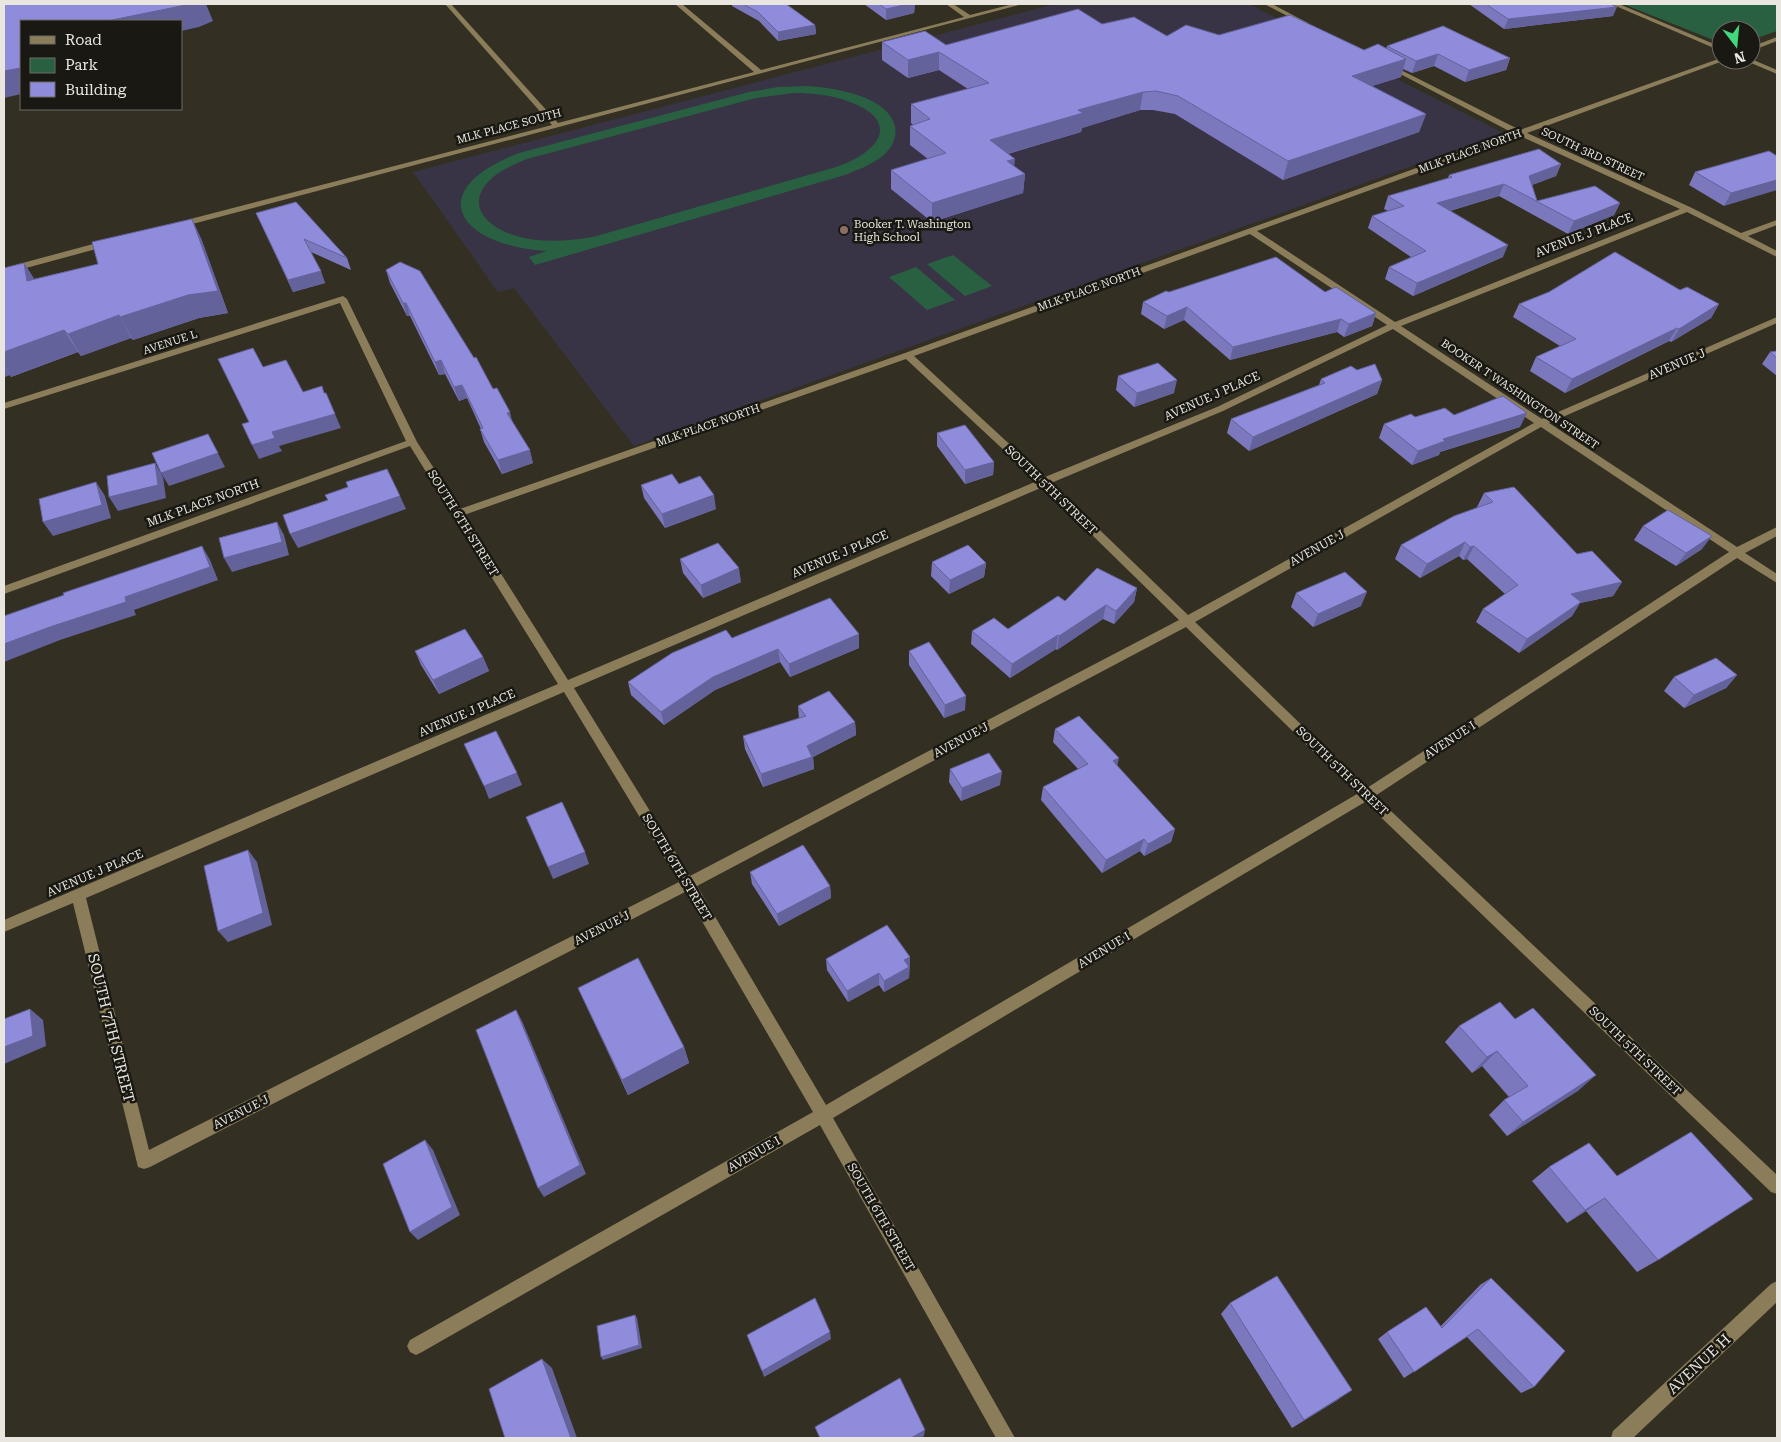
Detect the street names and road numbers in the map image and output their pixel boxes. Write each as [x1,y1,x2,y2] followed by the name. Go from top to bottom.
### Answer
[455,106,563,147] street label: MLK PLACE SOUTH
[1539,125,1646,184] street label: SOUTH 3RD STREET
[1417,127,1523,176] street label: MLK PLACE NORTH
[1533,210,1635,260] street label: AVENUE J PLACE
[1036,265,1142,314] street label: MLK PLACE NORTH
[141,328,199,357] street label: AVENUE L
[1439,337,1601,452] street label: BOOKER T WASHINGTON STREET
[1646,346,1708,382] street label: AVENUE J
[1162,369,1262,423] street label: AVENUE J PLACE
[655,402,762,449] street label: MLK PLACE NORTH
[1002,442,1100,538] street label: SOUTH 5TH STREET
[425,467,501,579] street label: SOUTH 6TH STREET
[145,476,261,530] street label: MLK PLACE NORTH
[790,527,890,581] street label: AVENUE J PLACE
[1287,527,1347,569] street label: AVENUE J
[417,686,517,740] street label: AVENUE J PLACE
[1422,718,1478,762] street label: AVENUE I
[931,720,991,760] street label: AVENUE J
[1293,723,1391,819] street label: SOUTH 5TH STREET
[640,811,714,923] street label: SOUTH 6TH STREET
[45,846,145,900] street label: AVENUE J PLACE
[572,908,632,948] street label: AVENUE J
[1075,929,1133,971] street label: AVENUE I
[84,952,138,1104] street label: SOUTH 7TH STREET
[1586,1003,1684,1099] street label: SOUTH 5TH STREET
[211,1092,271,1132] street label: AVENUE J
[725,1133,783,1175] street label: AVENUE I
[844,1161,918,1273] street label: SOUTH 6TH STREET
[1664,1330,1734,1398] street label: AVENUE H

